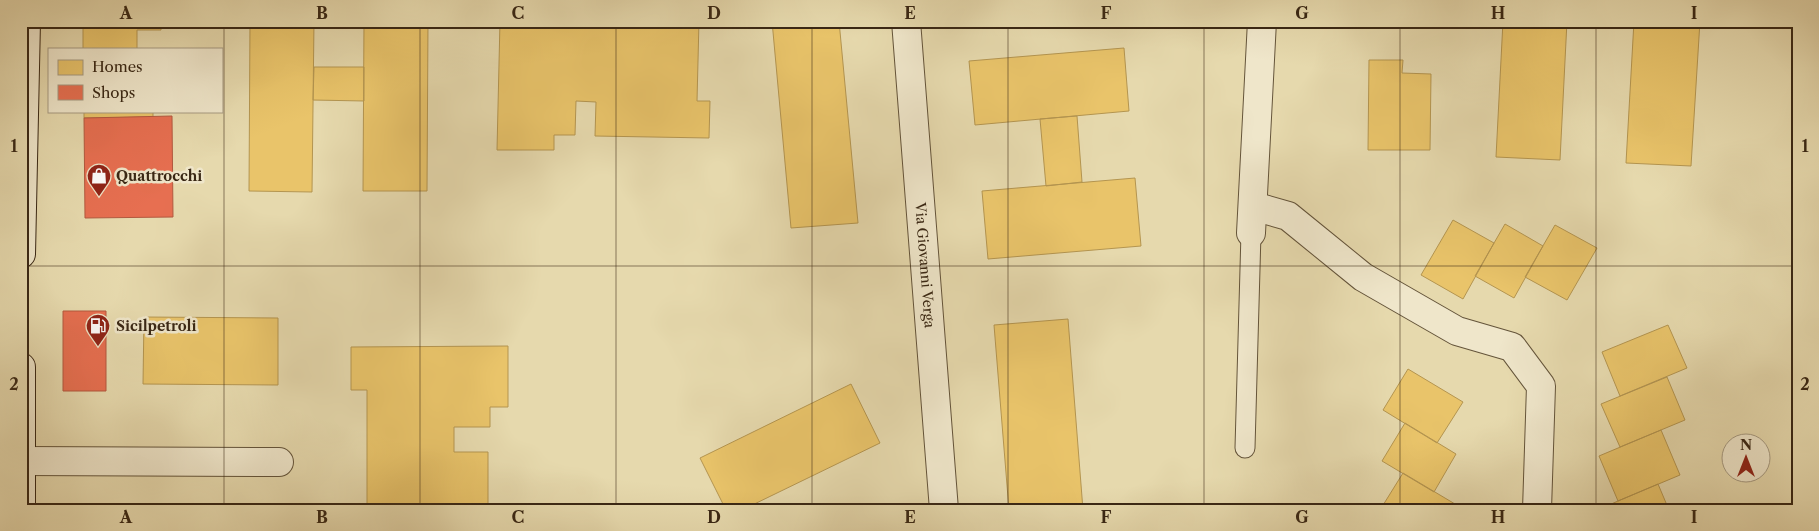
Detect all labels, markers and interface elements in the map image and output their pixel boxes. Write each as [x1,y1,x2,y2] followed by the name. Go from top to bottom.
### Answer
[119,3,133,23] text: A
[316,3,328,23] text: B
[512,3,524,23] text: C
[707,3,721,23] text: D
[904,3,916,23] text: E
[1101,3,1112,23] text: F
[1295,3,1309,23] text: G
[1491,3,1505,23] text: H
[1691,3,1698,23] text: I
[48,48,222,112] legend
[92,57,143,76] text: Homes
[92,83,135,102] text: Shops
[10,136,18,156] text: 1
[1801,136,1809,156] text: 1
[86,163,112,197] shop icon: Quattrocchi
[116,167,202,185] place label: Quattrocchi
[911,201,939,329] street label: Via Giovanni Verga
[85,313,111,347] fuel station icon: Sicilpetroli
[116,317,197,335] place label: Sicilpetroli
[9,374,19,394] text: 2
[1800,374,1810,394] text: 2
[1722,434,1772,484] north arrow
[1740,436,1752,454] text: N
[119,507,133,527] text: A
[316,507,328,527] text: B
[512,507,524,527] text: C
[707,507,721,527] text: D
[904,507,916,527] text: E
[1101,507,1112,527] text: F
[1295,507,1309,527] text: G
[1491,507,1505,527] text: H
[1691,507,1698,527] text: I

